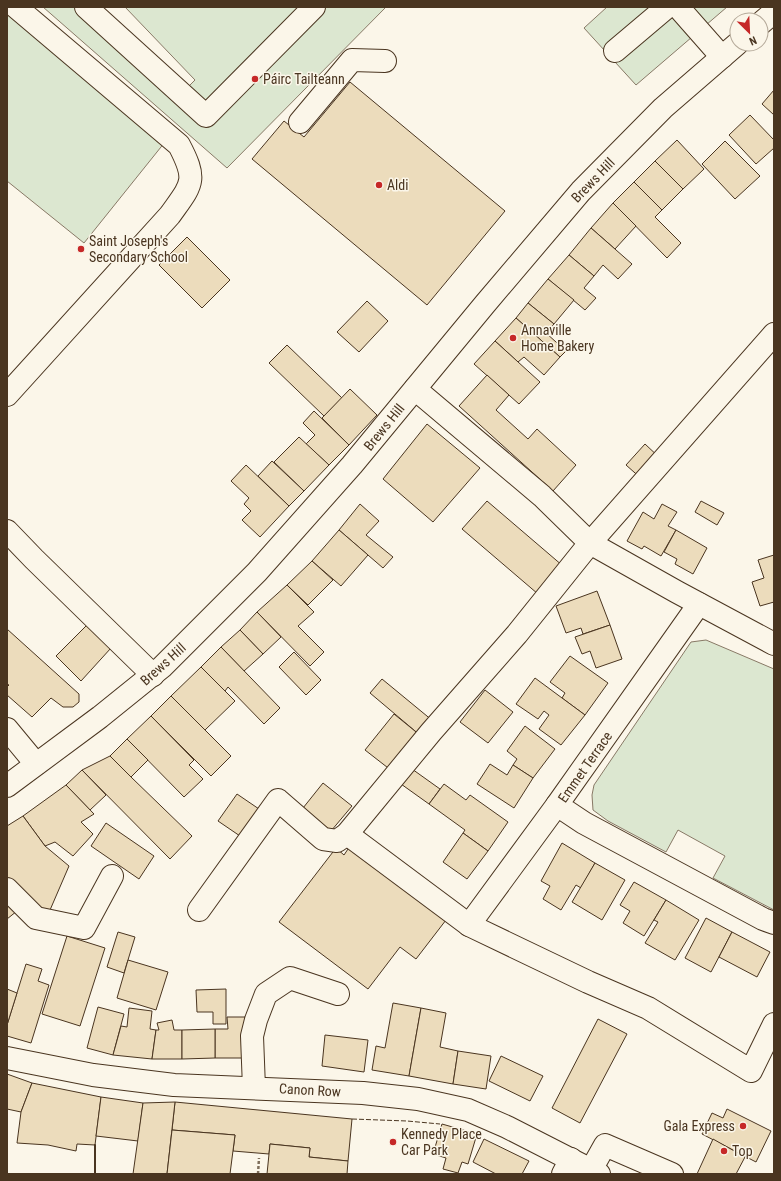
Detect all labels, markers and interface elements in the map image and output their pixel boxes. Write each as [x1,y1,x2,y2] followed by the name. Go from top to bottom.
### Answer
[729,12,769,52] north arrow
[747,33,759,48] text: N
[263,71,345,87] place label: Páirc Tailteann
[250,74,260,84] marker: Páirc Tailteann
[568,155,618,205] street label: Brews Hill
[387,177,408,193] place label: Aldi
[374,180,384,190] marker: Aldi
[89,233,188,265] place label: Saint Joseph's Secondary School
[76,244,86,254] marker: Saint Joseph's Secondary School
[521,322,594,354] place label: Annaville Home Bakery
[508,333,518,343] marker: Annaville Home Bakery
[360,400,408,454] street label: Brews Hill
[137,640,189,688] street label: Brews Hill
[555,728,616,806] street label: Emmet Terrace
[279,1080,341,1100] street label: Canon Row
[663,1118,735,1134] place label: Gala Express
[738,1121,748,1131] marker: Gala Express
[401,1126,482,1158] place label: Kennedy Place Car Park
[388,1137,398,1147] marker: Kennedy Place Car Park
[732,1143,753,1159] place label: Top
[719,1146,729,1156] marker: Top

